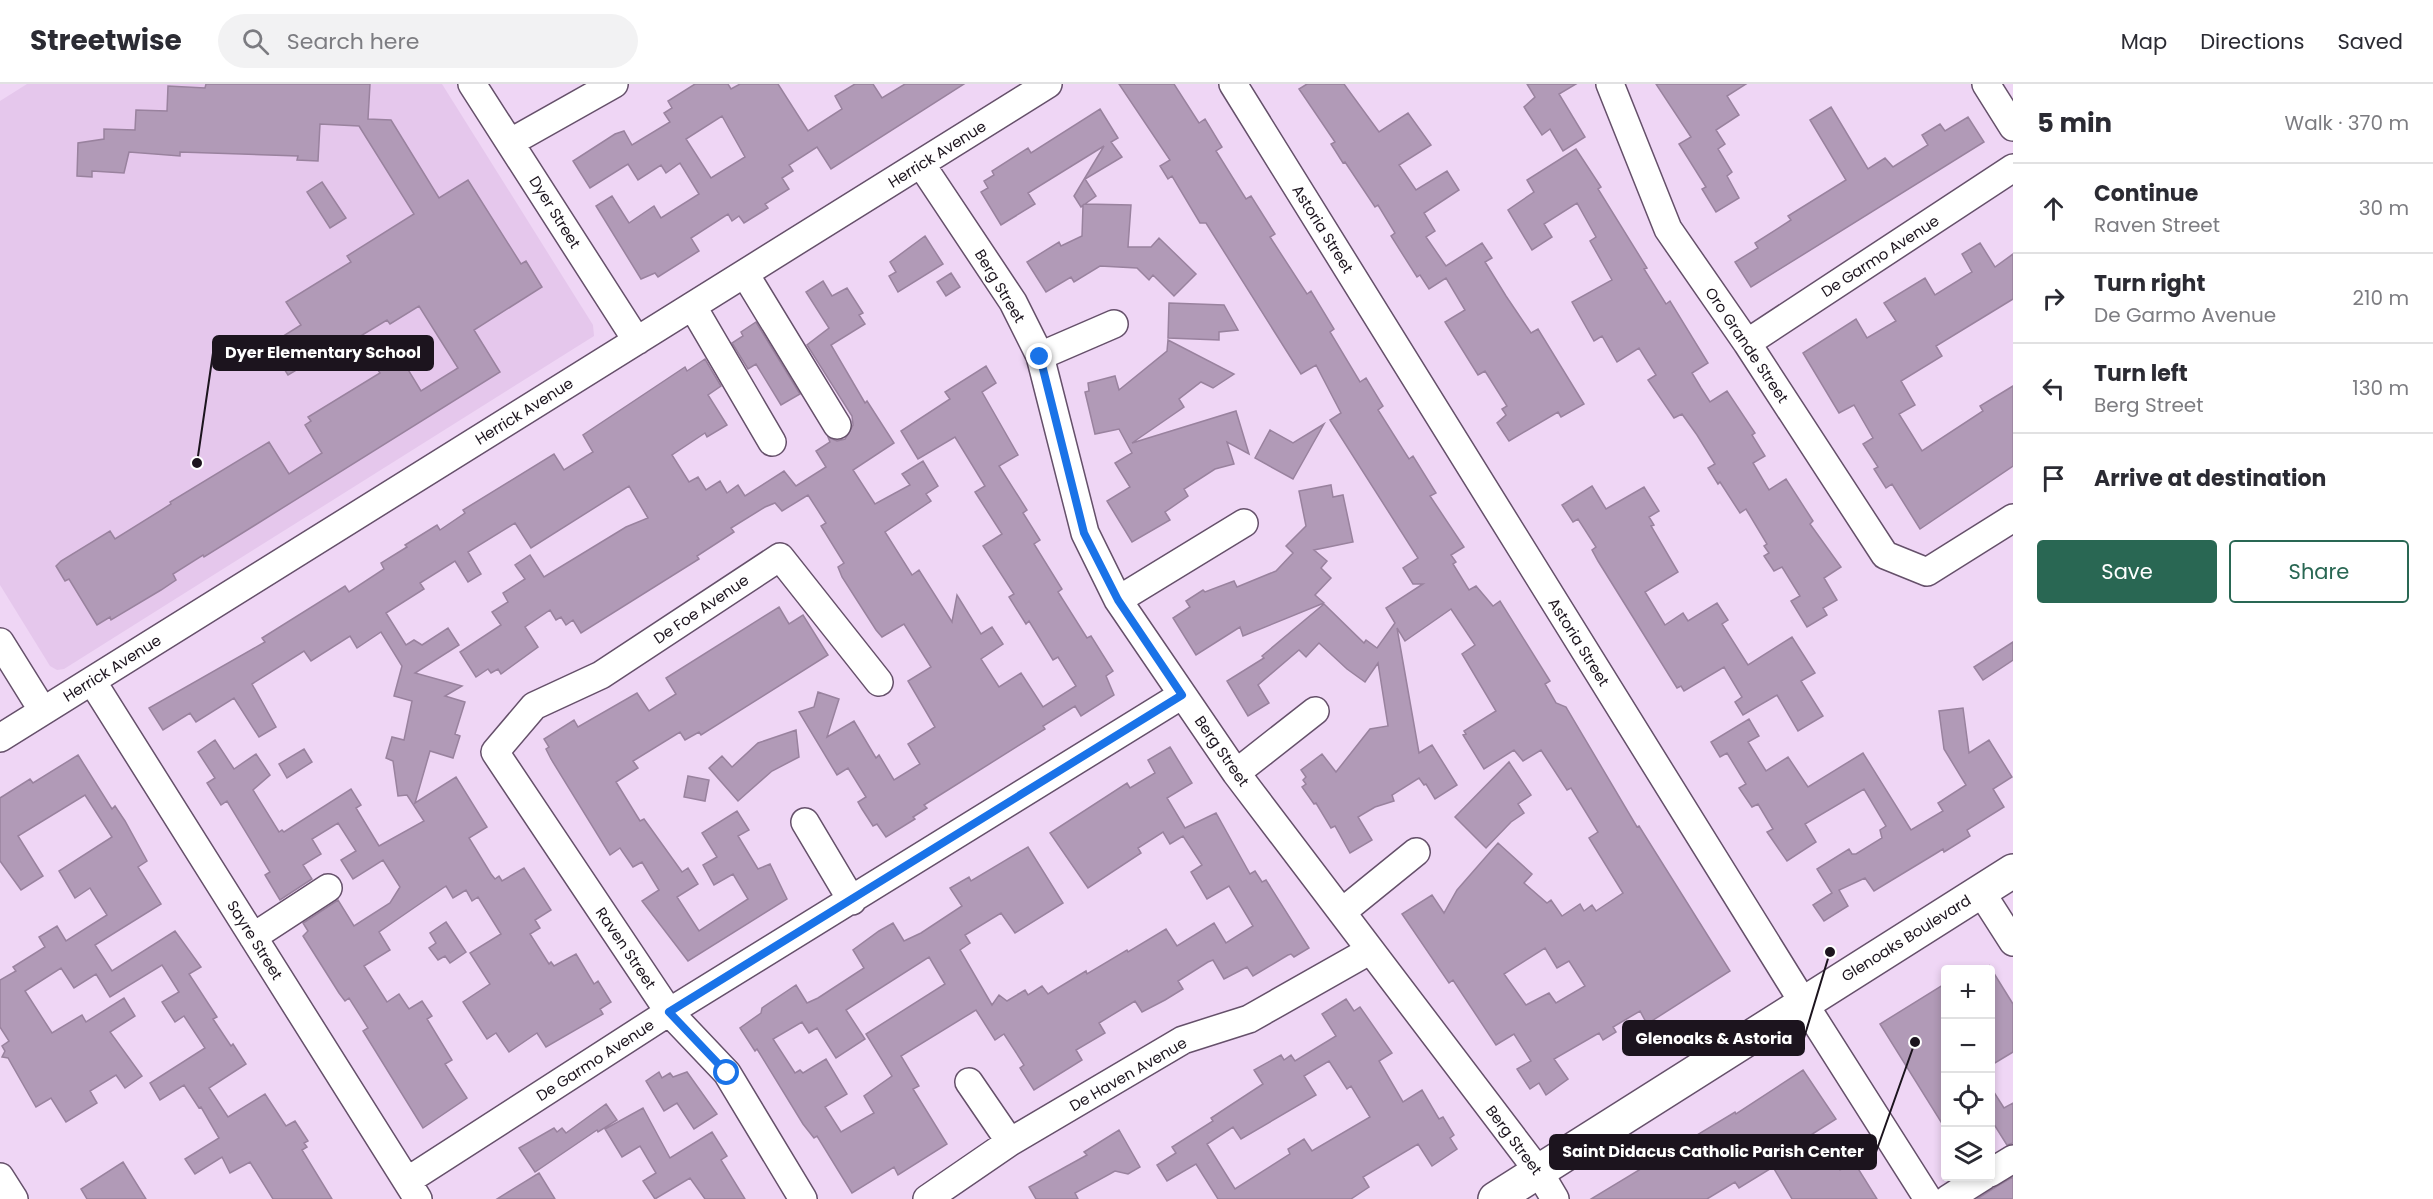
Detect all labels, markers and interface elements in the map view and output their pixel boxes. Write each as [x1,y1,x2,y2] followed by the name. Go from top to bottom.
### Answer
[218,14,638,68] search box
[30,21,182,60] text: Streetwise
[239,25,272,58] icon: search
[287,26,419,57] text: Search here
[2121,27,2167,56] text: Map
[2200,27,2304,56] text: Directions
[2337,27,2403,56] text: Saved
[2037,105,2112,141] text: 5 min
[2285,109,2409,137] text: Walk · 370 m
[884,115,990,193] street label: Herrick Avenue
[524,172,586,252] street label: Dyer Street
[2094,178,2198,209] text: Continue
[1288,181,1358,277] street label: Astoria Street
[2037,192,2070,225] icon: ahead
[2359,194,2409,222] text: 30 m
[1817,210,1943,302] street label: De Garmo Avenue
[2094,211,2220,239] text: Raven Street
[970,245,1030,327] street label: Berg Street
[2094,268,2205,299] text: Turn right
[2037,282,2070,315] icon: right
[1700,283,1794,407] street label: Oro Grande Street
[2353,284,2409,312] text: 210 m
[2094,301,2276,329] text: De Garmo Avenue
[213,336,433,370] callout: Dyer Elementary School
[225,341,421,364] text: Dyer Elementary School
[1026,343,1052,369] route end
[2094,358,2188,389] text: Turn left
[471,372,577,450] street label: Herrick Avenue
[2037,372,2070,405] icon: left
[2352,374,2409,402] text: 130 m
[2094,391,2204,419] text: Berg Street
[2037,462,2070,495] icon: arrive
[2094,463,2326,494] text: Arrive at destination
[2037,540,2217,603] button: Save
[2229,540,2409,603] button: Share
[649,569,753,649] street label: De Foe Avenue
[1544,594,1614,690] street label: Astoria Street
[59,629,165,707] street label: Herrick Avenue
[1190,711,1254,791] street label: Berg Street
[1837,890,1975,986] street label: Glenoaks Boulevard
[222,896,288,984] street label: Sayre Street
[591,903,661,993] street label: Raven Street
[1941,965,1995,1181] map controls
[1941,965,1995,1019] button: +
[532,1014,658,1106] street label: De Garmo Avenue
[1941,1019,1995,1073] button: −
[1623,1021,1804,1055] callout: Glenoaks & Astoria
[1636,1027,1792,1050] text: Glenoaks & Astoria
[1066,1032,1190,1116] street label: De Haven Avenue
[713,1059,739,1085] route start
[1941,1073,1995,1127] button: locate
[1481,1101,1547,1179] street label: Berg Street
[1941,1127,1995,1181] button: layers
[1550,1135,1876,1169] callout: Saint Didacus Catholic Parish Center
[1562,1140,1864,1163] text: Saint Didacus Catholic Parish Center

